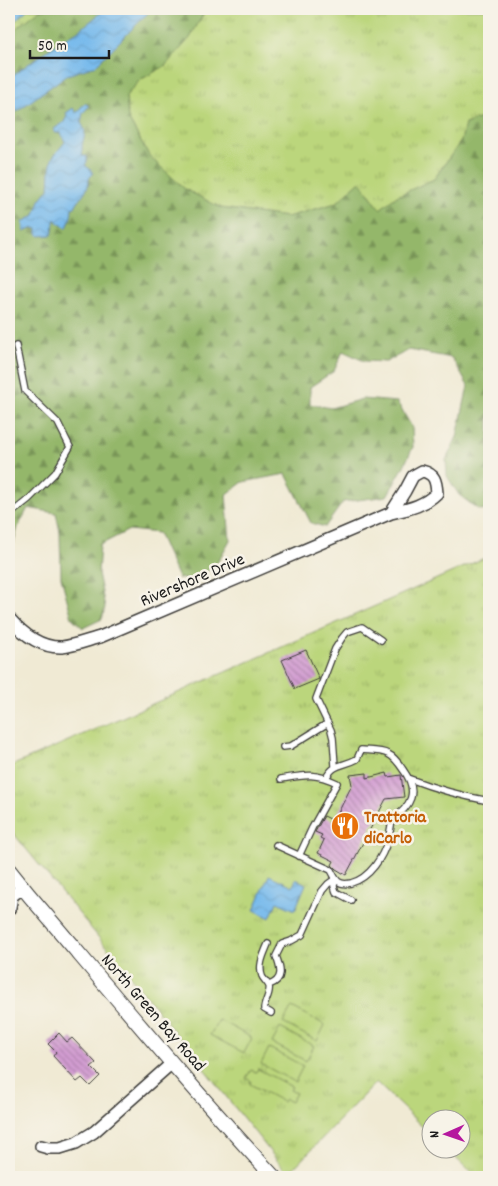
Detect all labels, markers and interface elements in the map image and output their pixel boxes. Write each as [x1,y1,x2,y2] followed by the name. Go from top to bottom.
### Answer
[30,28,109,60] scale bar
[38,36,67,58] text: 50 m
[137,548,249,615] street label: Rivershore Drive
[364,806,427,852] place label: Trattoria diCarlo
[330,811,360,841] restaurant icon: Trattoria diCarlo
[94,949,210,1078] street label: North Green Bay Road
[420,1108,470,1158] north arrow
[425,1130,445,1138] text: N

